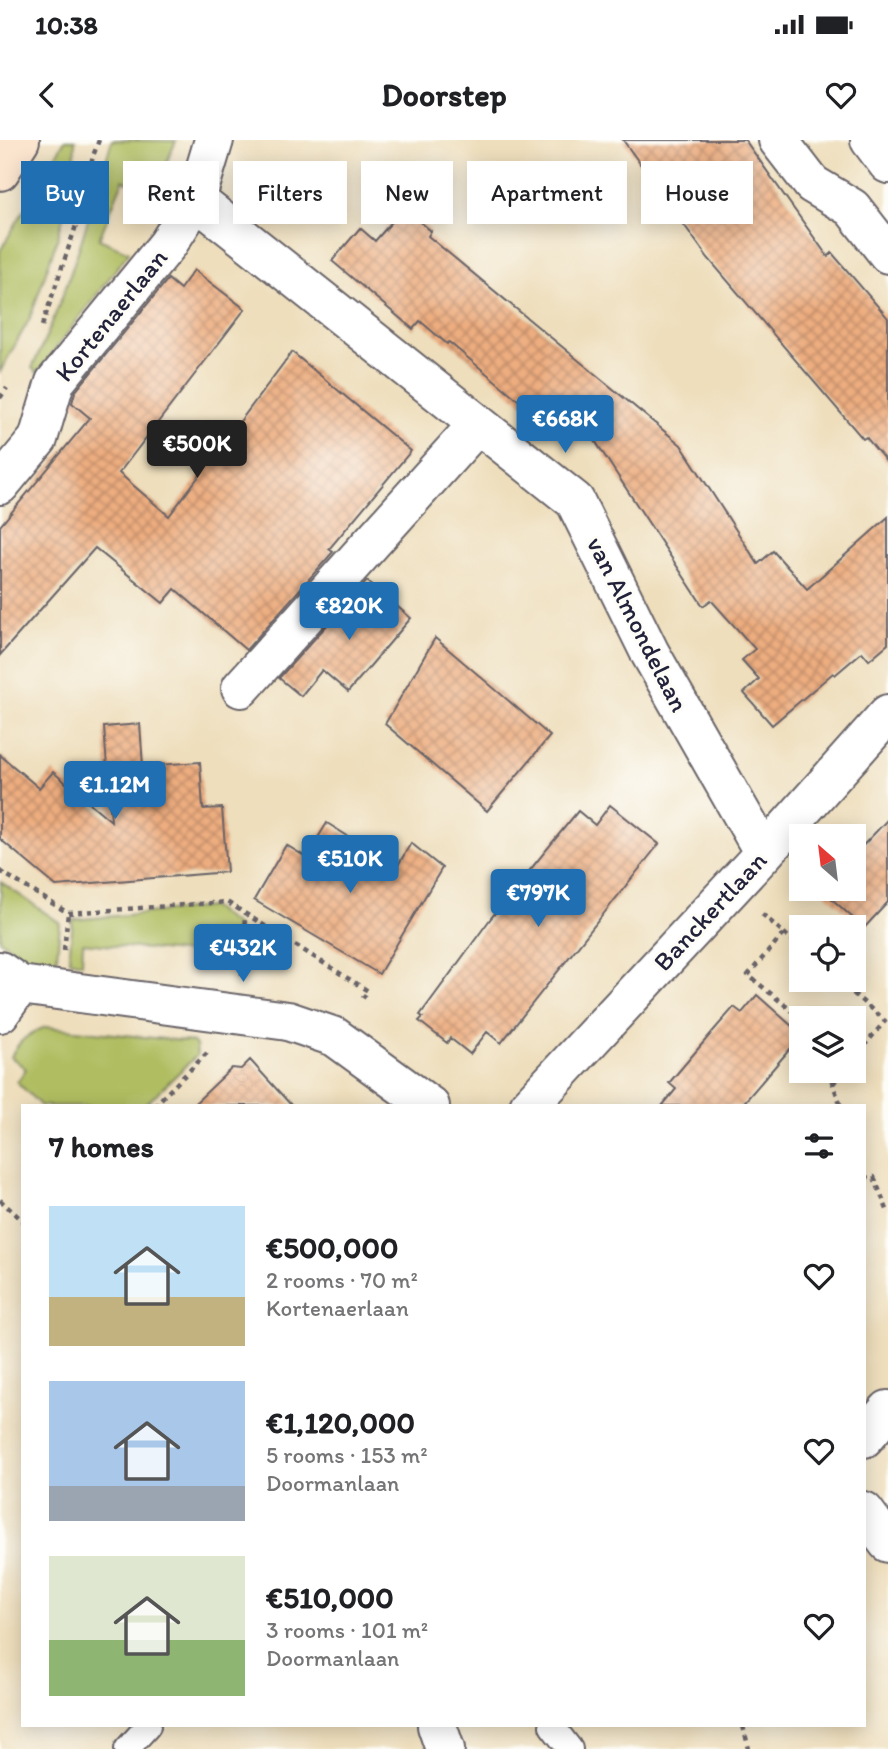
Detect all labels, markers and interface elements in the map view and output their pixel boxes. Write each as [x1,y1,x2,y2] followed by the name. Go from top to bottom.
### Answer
[35,9,98,41] text: 10:38
[28,76,66,114] icon: back
[381,76,507,114] text: Doorstep
[822,76,860,114] icon: heart
[21,161,109,224] chip: Buy
[123,161,219,224] chip: Rent
[233,161,347,224] chip: Filters
[361,161,453,224] chip: New
[467,161,627,224] chip: Apartment
[641,161,753,224] chip: House
[48,242,174,388] street label: Kortenaerlaan
[516,396,614,455] pin: €668K
[533,404,597,432] text: €668K
[148,420,246,480] pin: €500K
[163,429,231,457] text: €500K
[580,531,696,717] street label: van Almondelaan
[300,582,398,642] pin: €820K
[316,591,382,619] text: €820K
[58,762,172,821] pin: €1.12M
[80,770,150,798] text: €1.12M
[789,824,866,901] north arrow
[789,824,866,1083] map controls
[301,836,399,895] pin: €510K
[318,844,382,872] text: €510K
[647,844,774,977] street label: Banckertlaan
[489,870,587,929] pin: €797K
[507,878,569,906] text: €797K
[789,915,866,992] button: locate
[194,924,292,984] pin: €432K
[210,933,276,961] text: €432K
[789,1006,866,1083] button: layers
[800,1127,838,1165] icon: filters
[49,1128,154,1165] text: 7 homes
[266,1229,398,1266] text: €500,000
[105,1234,189,1318] icon: home
[800,1257,838,1295] icon: heart
[266,1266,418,1294] text: 2 rooms · 70 m²
[266,1294,409,1322] text: Kortenaerlaan
[266,1404,415,1441] text: €1,120,000
[105,1409,189,1493] icon: home
[800,1432,838,1470] icon: heart
[266,1441,428,1469] text: 5 rooms · 153 m²
[266,1469,399,1497] text: Doormanlaan
[266,1579,394,1616] text: €510,000
[105,1584,189,1668] icon: home
[800,1607,838,1645] icon: heart
[266,1616,428,1644] text: 3 rooms · 101 m²
[266,1644,399,1672] text: Doormanlaan

